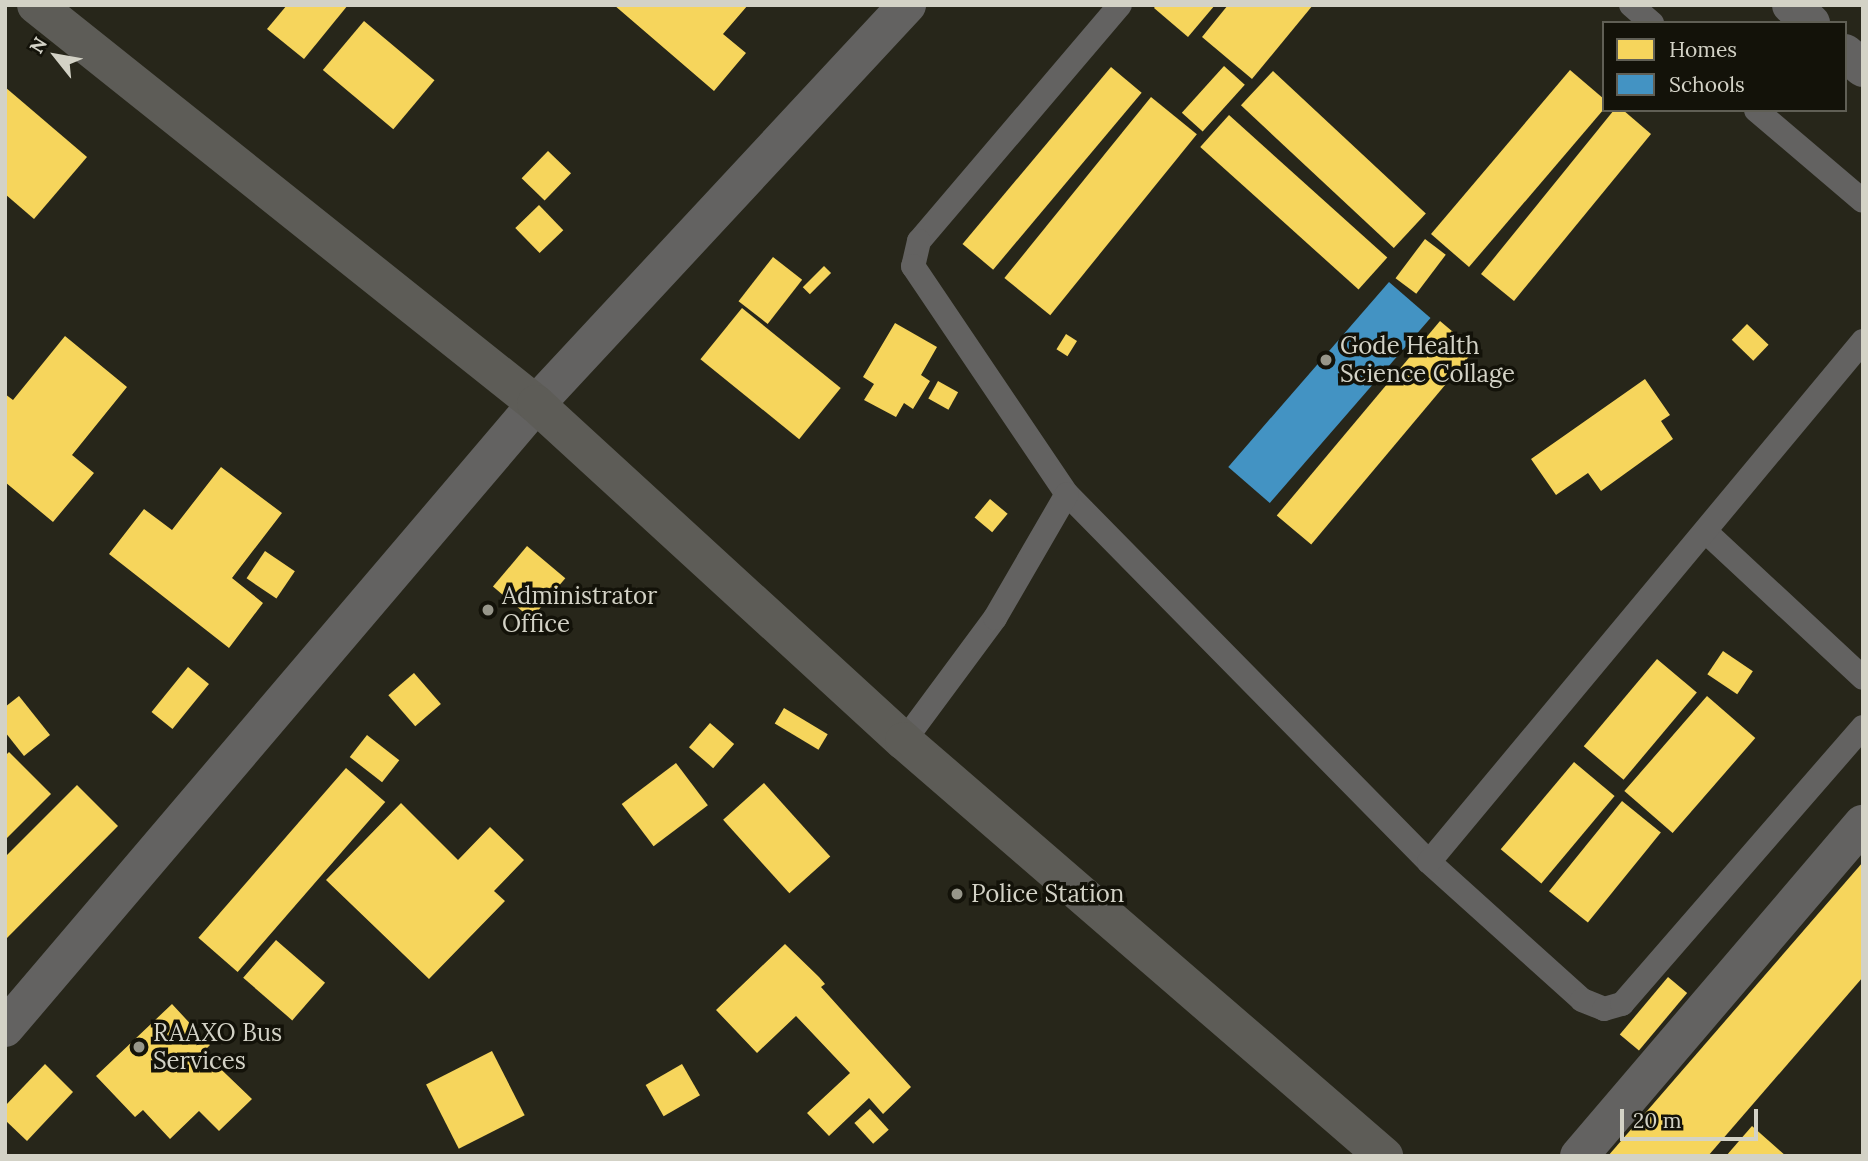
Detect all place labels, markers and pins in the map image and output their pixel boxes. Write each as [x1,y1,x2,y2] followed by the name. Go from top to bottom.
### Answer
[1340,332,1515,388] place label: Gode Health Science Collage
[1318,352,1334,368] marker: Gode Health Science Collage
[502,582,657,638] place label: Administrator Office
[480,602,496,618] marker: Administrator Office
[971,880,1124,908] place label: Police Station
[949,886,965,902] marker: Police Station
[153,1019,282,1075] place label: RAAXO Bus Services
[131,1039,147,1055] marker: RAAXO Bus Services

